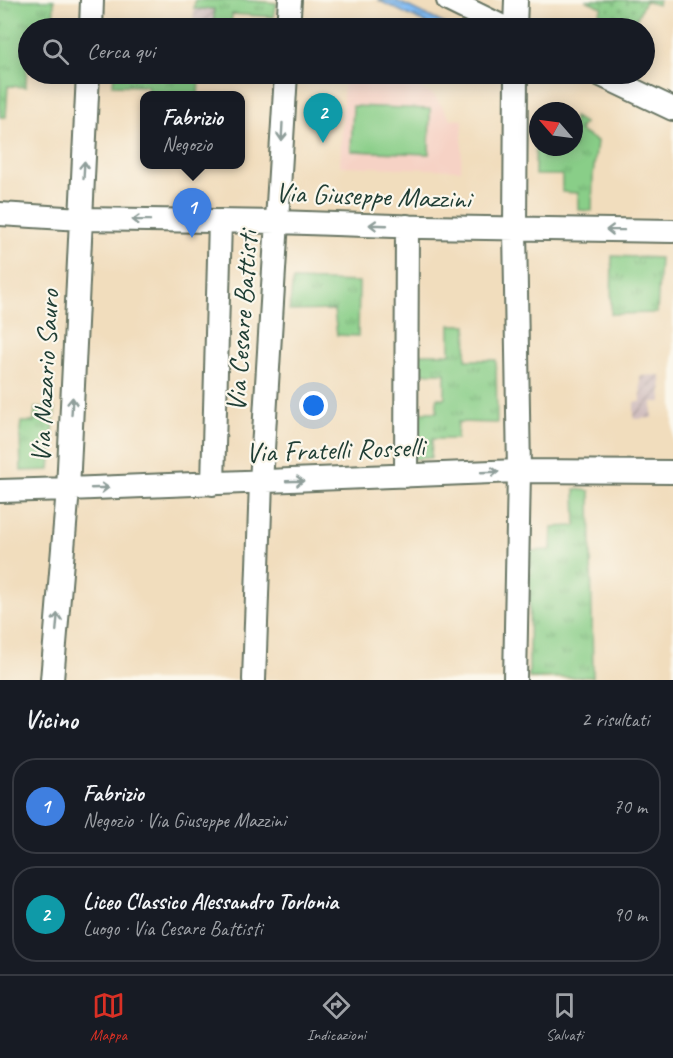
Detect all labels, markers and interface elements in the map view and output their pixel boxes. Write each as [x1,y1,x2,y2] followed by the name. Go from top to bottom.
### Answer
[18,18,655,84] search box
[39,35,72,68] icon: search
[87,37,155,65] text: Cerca qui
[140,91,245,169] popup
[304,94,342,143] pin: 2
[529,102,583,156] north arrow
[162,104,223,132] text: Fabrizio
[277,121,288,141] one-way arrow
[162,132,212,157] text: Negozio
[78,160,89,180] one-way arrow
[275,175,475,217] street label: Via Giuseppe Mazzini
[172,188,212,238] pin: 1
[131,214,151,226] one-way arrow
[368,220,388,231] one-way arrow
[605,225,625,236] one-way arrow
[218,226,266,413] street label: Via Cesare Battisti
[22,287,67,463] street label: Via Nazario Sauro
[299,391,328,420] your location
[67,397,78,417] one-way arrow
[245,429,429,470] street label: Via Fratelli Rosselli
[480,467,500,478] one-way arrow
[285,475,305,486] one-way arrow
[90,483,110,494] one-way arrow
[52,612,63,632] one-way arrow
[24,703,78,736] text: Vicino
[581,707,649,732] text: 2 risultati
[83,780,144,808] text: Fabrizio
[41,794,50,819] text: 1
[613,794,647,819] text: 70 m
[83,808,286,833] text: Negozio · Via Giuseppe Mazzini
[83,888,338,916] text: Liceo Classico Alessandro Torlonia
[41,902,50,927] text: 2
[613,902,647,927] text: 90 m
[83,916,262,941] text: Luogo · Via Cesare Battisti
[90,989,127,1045] tab: Mappa
[307,989,366,1045] tab: Indicazioni
[546,989,583,1045] tab: Salvati

